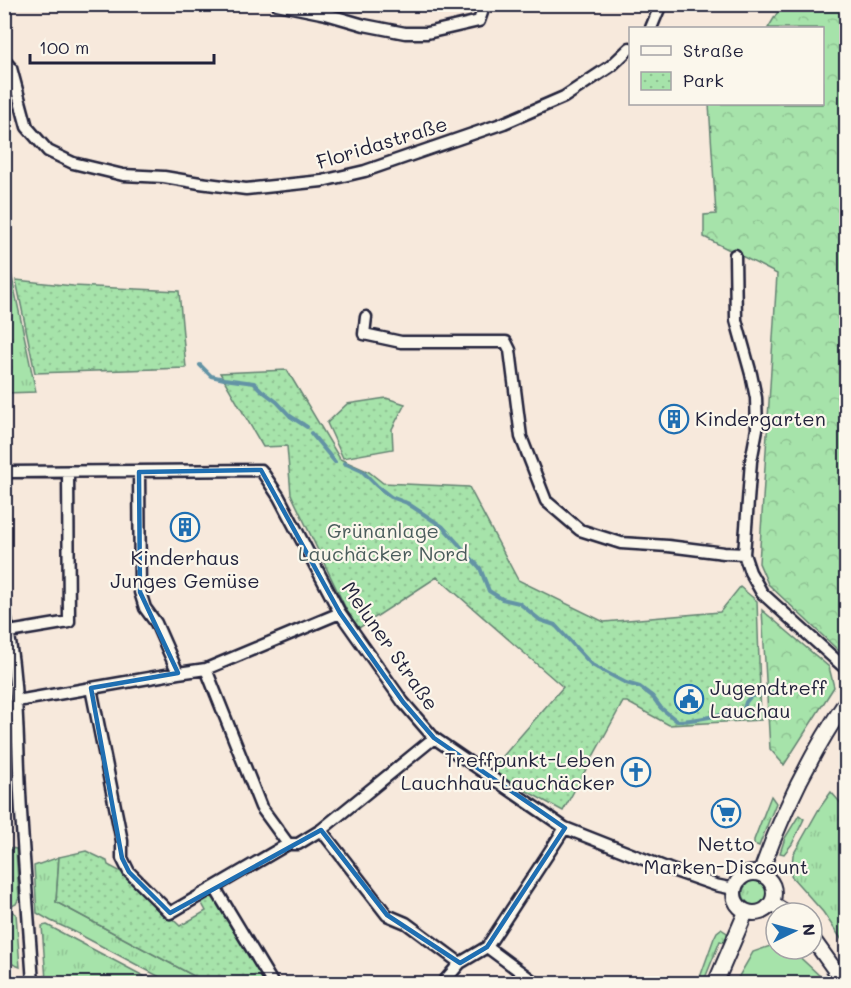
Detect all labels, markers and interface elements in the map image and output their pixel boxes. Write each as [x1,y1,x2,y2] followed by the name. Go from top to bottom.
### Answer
[30,27,214,65] scale bar
[629,27,824,105] legend
[39,35,89,59] text: 100 m
[683,38,744,62] text: Straße
[683,68,724,92] text: Park
[313,110,450,174] street label: Floridastraße
[658,403,690,435] building icon: Kindergarten
[695,405,826,431] place label: Kindergarten
[169,511,201,543] building icon: Kinderhaus Junges Gemüse
[298,517,468,566] park label: Grünanlage Lauchäcker Nord
[110,544,260,593] place label: Kinderhaus Junges Gemüse
[337,576,445,715] street label: Meluner Straße
[710,674,828,723] place label: Jugendtreff Lauchau
[673,683,705,715] public building icon: Jugendtreff Lauchau
[401,746,615,795] place label: Treffpunkt-Leben Lauchhau-Lauchäcker
[620,756,652,788] church icon: Treffpunkt-Leben Lauchhau-Lauchäcker
[710,797,742,829] supermarket icon: Netto Marken-Discount
[644,830,808,879] place label: Netto Marken-Discount
[764,901,824,961] north arrow
[798,923,820,937] text: N

